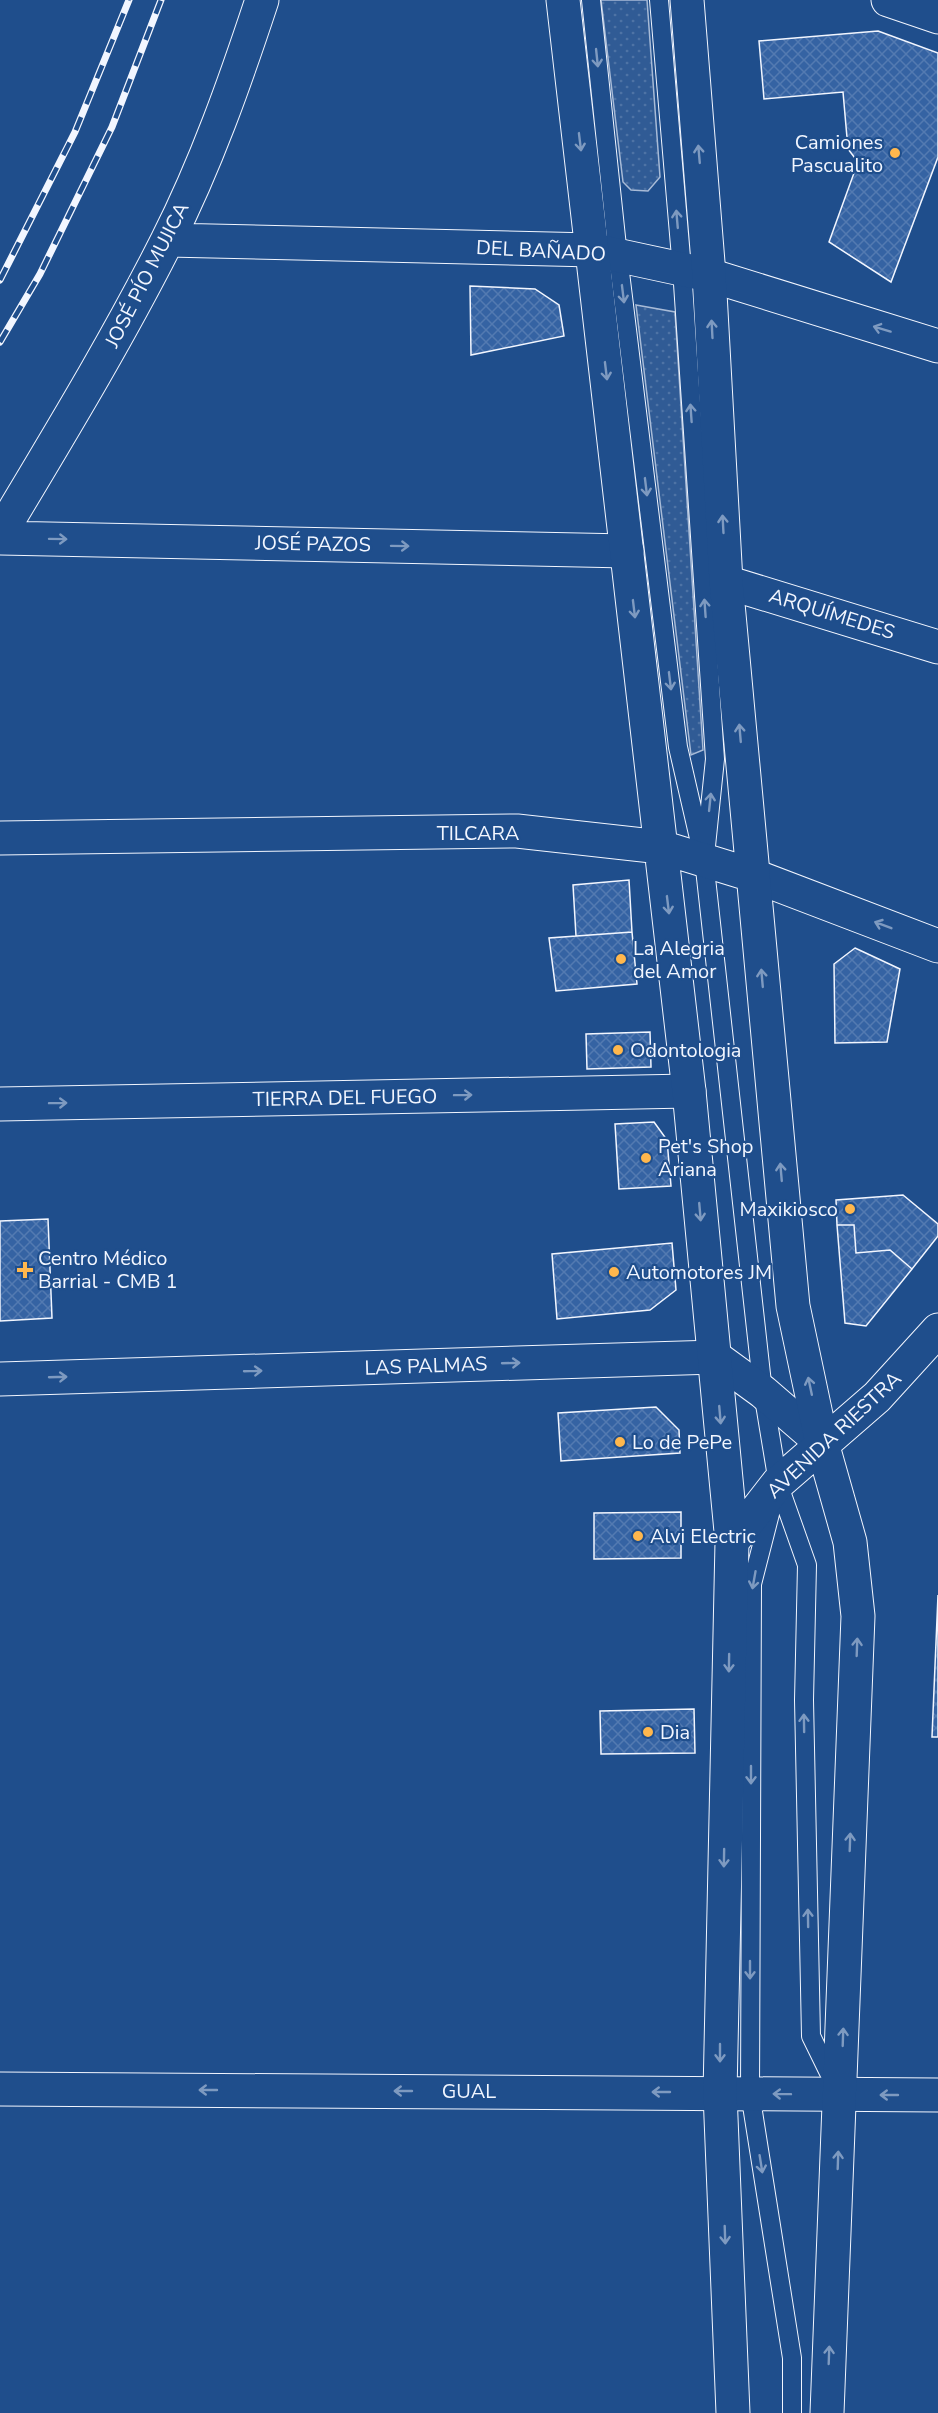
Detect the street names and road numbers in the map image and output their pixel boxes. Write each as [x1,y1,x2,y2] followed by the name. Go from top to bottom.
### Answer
[98,197,195,353] street label: JOSÉ PÍO MUJICA
[475,234,607,268] street label: DEL BAÑADO
[254,529,371,559] street label: JOSÉ PAZOS
[766,582,898,646] street label: ARQUÍMEDES
[437,820,520,847] street label: TILCARA
[252,1083,438,1113] street label: TIERRA DEL FUEGO
[364,1350,488,1382] street label: LAS PALMAS
[761,1365,907,1505] street label: AVENIDA RIESTRA
[442,2078,496,2105] street label: GUAL

